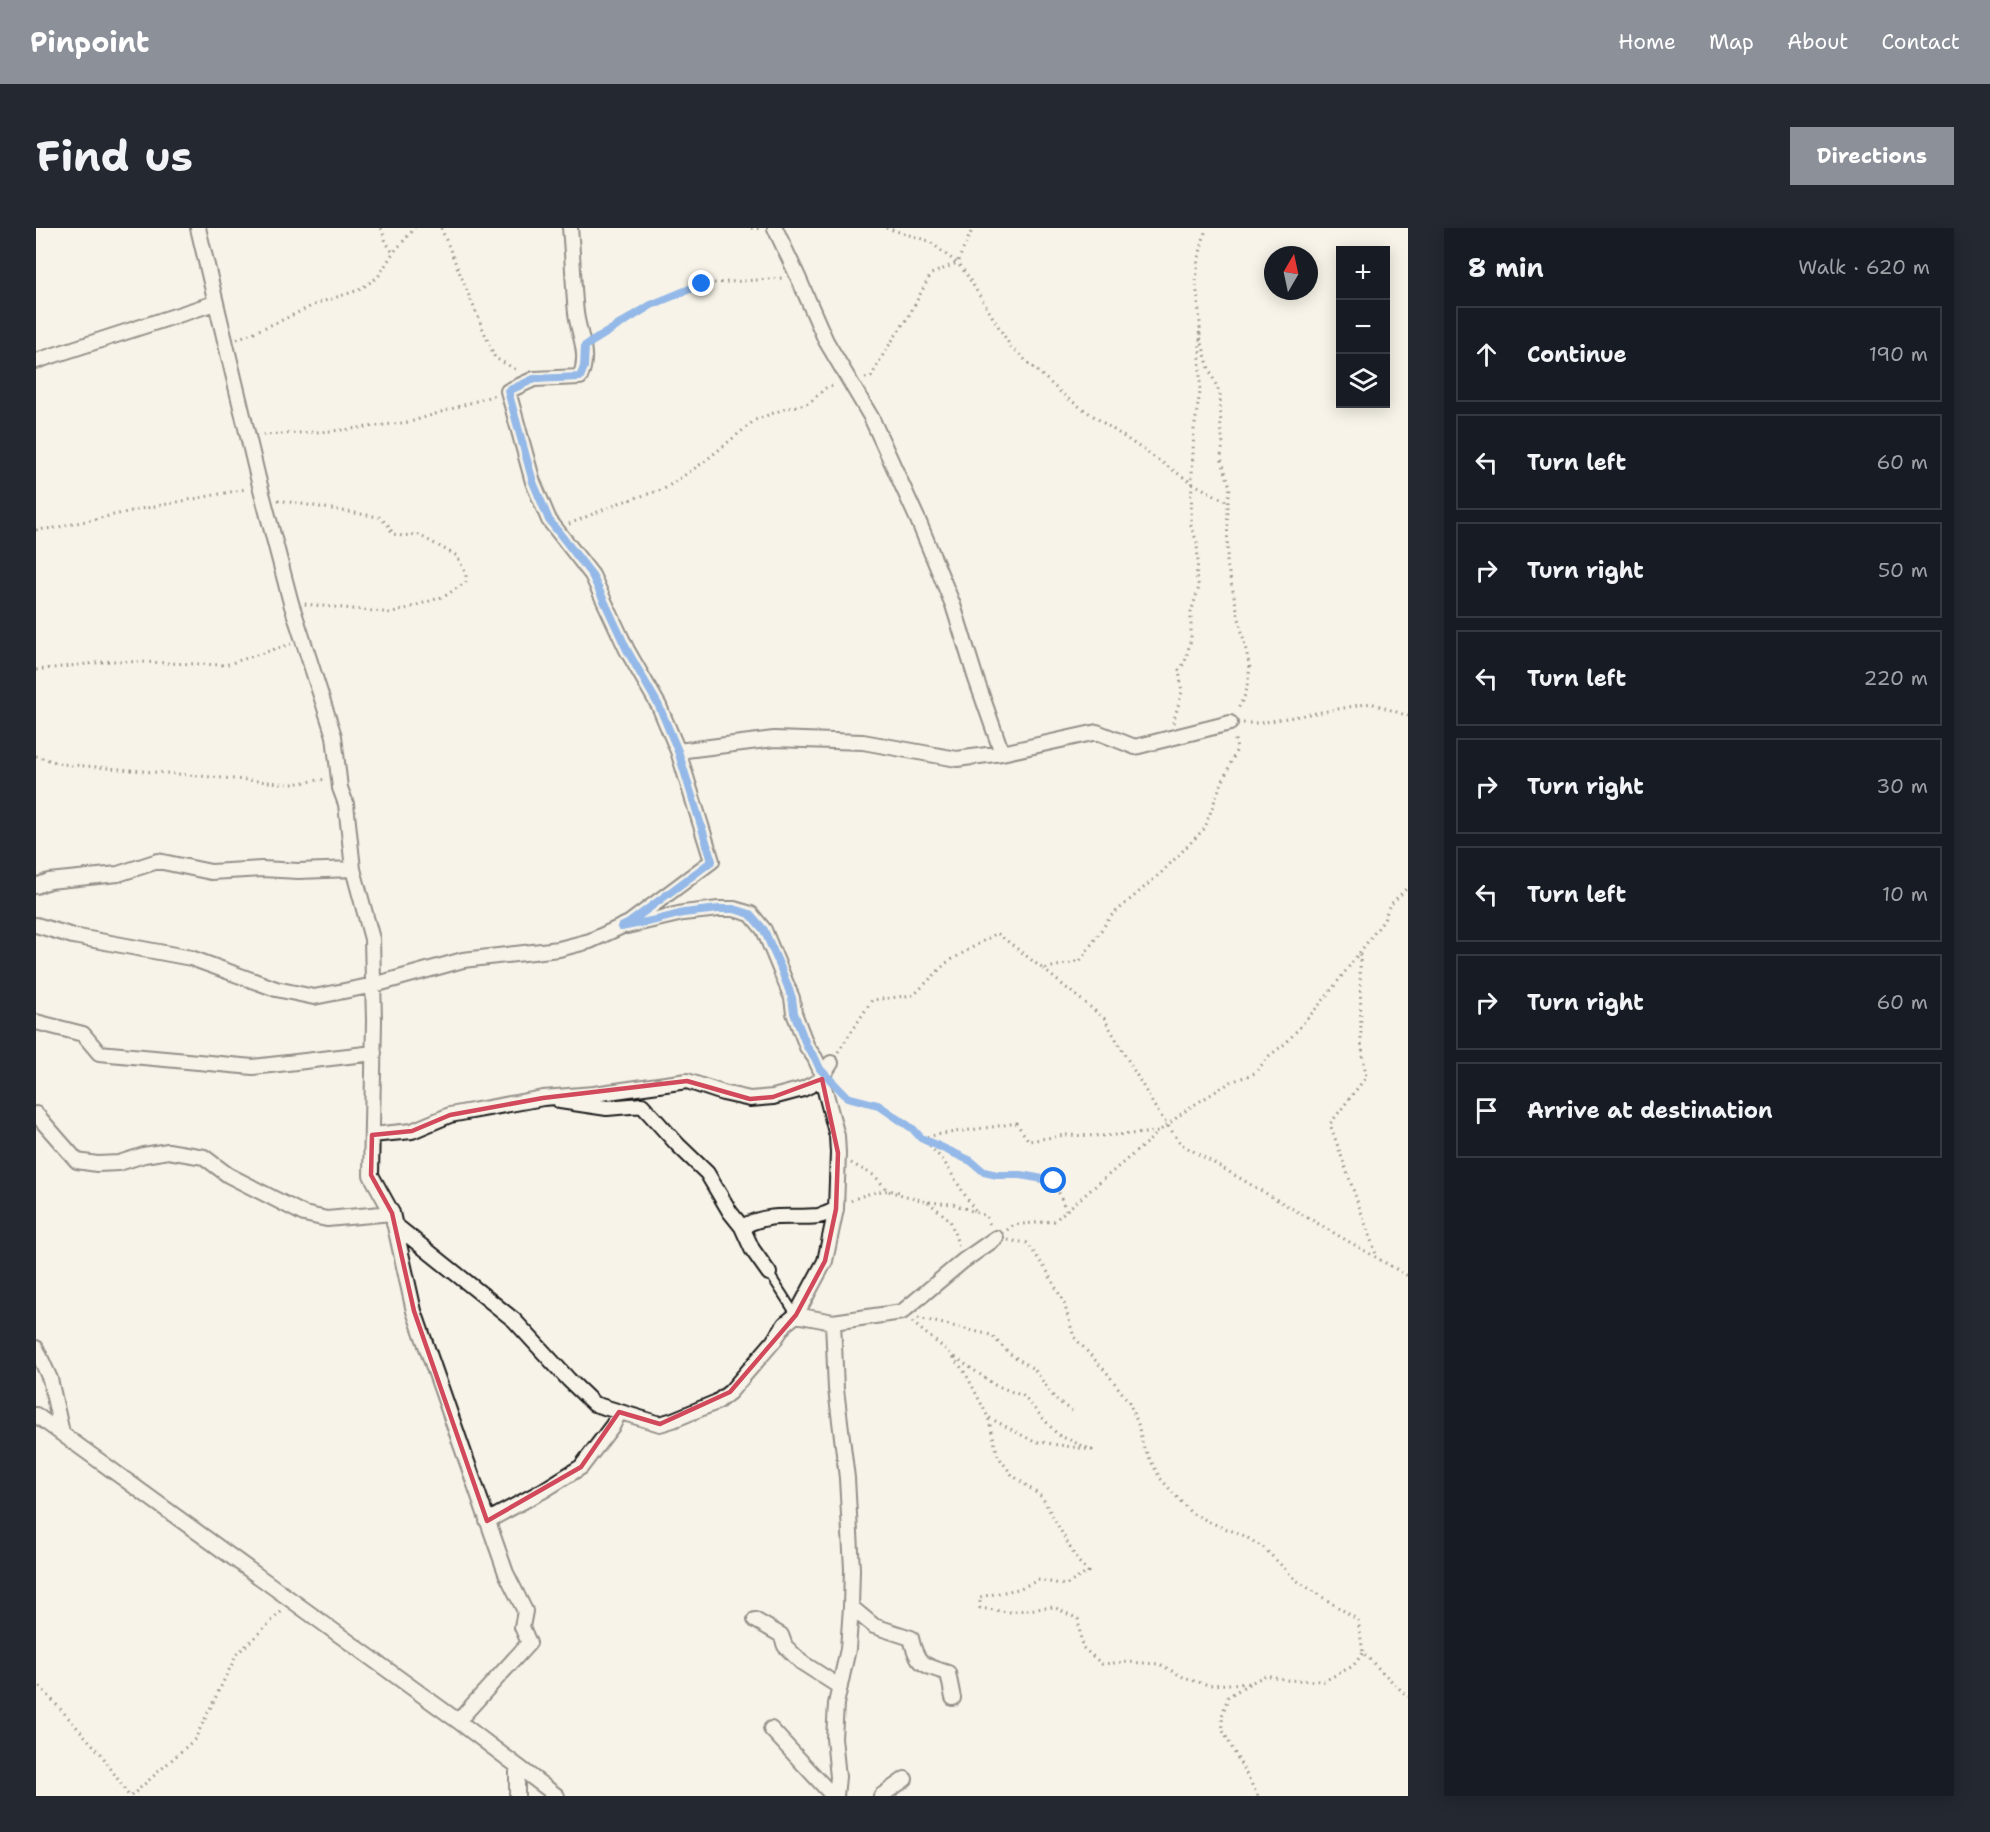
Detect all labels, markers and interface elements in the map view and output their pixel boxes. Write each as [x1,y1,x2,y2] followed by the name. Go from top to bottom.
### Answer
[30,23,149,61] text: Pinpoint
[1618,28,1676,56] text: Home
[1709,28,1754,56] text: Map
[1787,28,1848,56] text: About
[1881,28,1960,56] text: Contact
[1790,127,1954,185] button: Directions
[36,128,193,184] text: Find us
[1264,246,1318,300] north arrow
[1336,246,1390,408] map controls
[1336,246,1390,300] button: +
[1468,250,1544,285] text: 8 min
[1798,254,1930,280] text: Walk · 620 m
[688,270,714,296] route end
[1336,300,1390,354] button: −
[1470,338,1503,371] icon: ahead
[1527,340,1627,369] text: Continue
[1869,341,1928,367] text: 190 m
[1336,354,1390,408] button: layers
[1470,446,1503,479] icon: left
[1527,448,1626,477] text: Turn left
[1876,449,1928,475] text: 60 m
[1470,554,1503,587] icon: right
[1527,556,1644,585] text: Turn right
[1878,557,1928,583] text: 50 m
[1470,662,1503,695] icon: left
[1527,664,1626,693] text: Turn left
[1864,665,1928,691] text: 220 m
[1470,770,1503,803] icon: right
[1527,772,1644,801] text: Turn right
[1876,773,1928,799] text: 30 m
[1470,878,1503,911] icon: left
[1527,880,1626,909] text: Turn left
[1882,881,1928,907] text: 10 m
[1470,986,1503,1019] icon: right
[1527,988,1644,1017] text: Turn right
[1876,989,1928,1015] text: 60 m
[1470,1094,1503,1127] icon: arrive
[1527,1096,1773,1125] text: Arrive at destination
[1040,1167,1066,1193] route start

